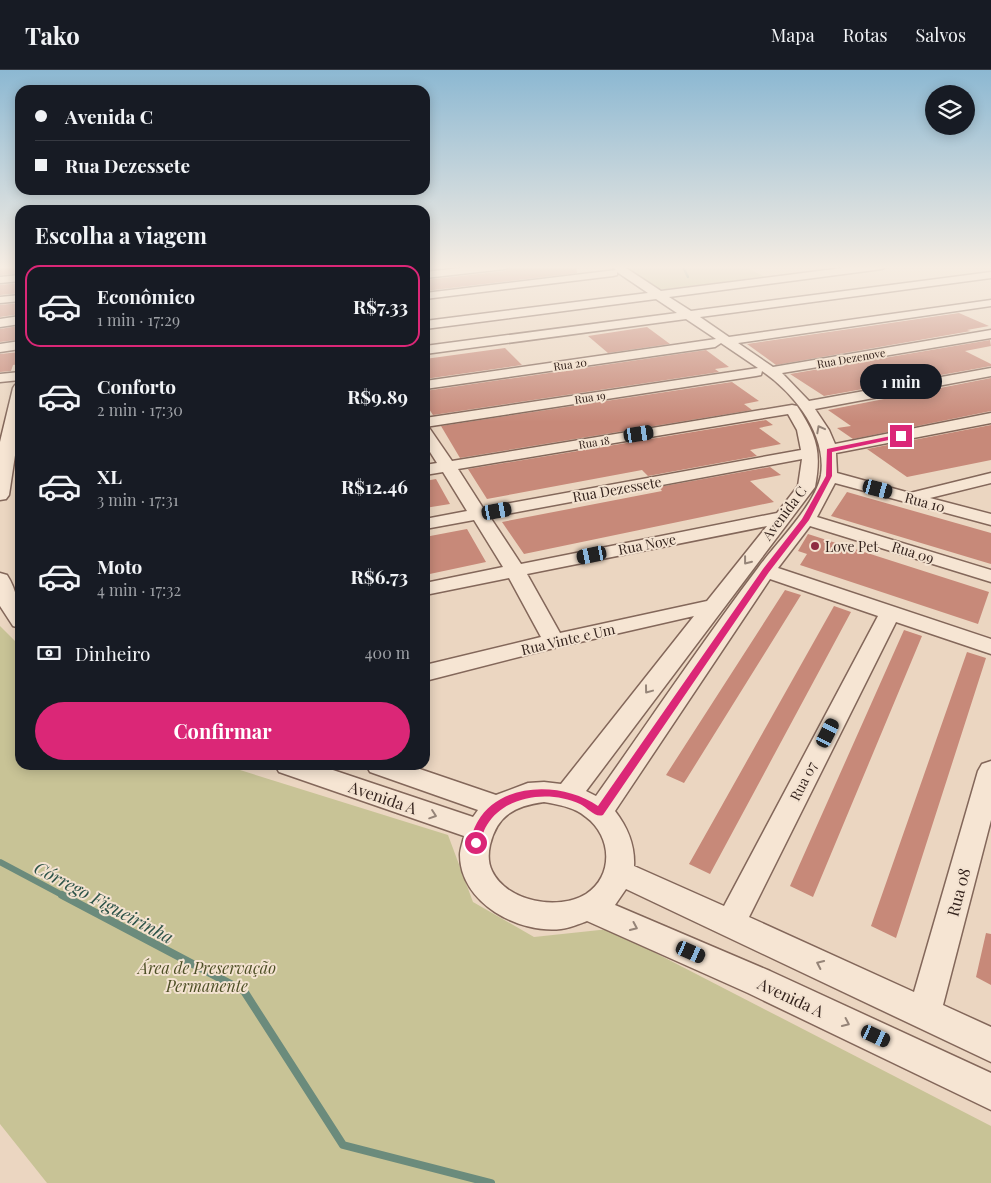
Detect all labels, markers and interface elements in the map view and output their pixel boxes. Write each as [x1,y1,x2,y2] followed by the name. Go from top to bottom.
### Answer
[25,19,80,51] text: Tako
[771,23,815,47] text: Mapa
[843,23,888,47] text: Rotas
[916,23,966,47] text: Salvos
[925,85,975,135] map controls
[925,85,975,135] button: layers
[65,103,153,129] text: Avenida C
[65,152,190,178] text: Rua Dezessete
[35,220,207,250] text: Escolha a viagem
[97,283,195,309] text: Econômico
[37,284,82,329] icon: car
[353,293,408,319] text: R$7.33
[97,309,180,330] text: 1 min · 17:29
[816,345,887,371] street label: Rua Dezenove
[552,354,588,374] street label: Rua 20
[860,364,942,398] callout: 1 min
[881,371,921,392] text: 1 min
[97,373,176,399] text: Conforto
[37,374,82,419] icon: car
[347,383,408,409] text: R$9.89
[573,387,607,407] street label: Rua 19
[97,399,183,420] text: 2 min · 17:30
[623,424,654,444] car
[816,425,826,434] one-way arrow
[890,425,912,447] route end
[577,432,611,452] street label: Rua 18
[97,463,122,489] text: XL
[37,464,82,509] icon: car
[571,472,663,506] street label: Rua Dezessete
[341,473,408,499] text: R$12.46
[861,478,894,500] car
[757,482,811,545] street label: Avenida C
[903,488,947,516] street label: Rua 10
[97,489,179,510] text: 3 min · 17:31
[480,501,513,521] car
[616,529,678,559] street label: Rua Nove
[825,537,879,556] place label: Love Pet
[890,537,936,567] street label: Rua 09
[809,540,821,552] marker: Love Pet
[575,545,608,565] car
[97,553,142,579] text: Moto
[37,554,82,599] icon: car
[744,556,753,565] one-way arrow
[351,563,408,589] text: R$6.73
[97,579,181,600] text: 4 min · 17:32
[519,619,617,659] street label: Rua Vinte e Um
[35,639,63,667] icon: cash
[75,640,151,666] text: Dinheiro
[365,642,410,663] text: 400 m
[645,684,654,694] one-way arrow
[35,702,410,760] button: Confirmar
[814,716,841,750] car
[785,758,821,804] street label: Rua 07
[345,775,421,819] street label: Avenida A
[429,809,437,819] one-way arrow
[465,832,487,854] route start
[30,855,178,949] water label: Córrego Figueirinha
[941,865,975,919] street label: Rua 08
[629,921,638,932] one-way arrow
[674,939,707,965] car
[136,957,276,996] park label: Área de Preservação Permanente
[817,960,826,970] one-way arrow
[754,972,828,1022] street label: Avenida A
[841,1016,850,1027] one-way arrow
[859,1023,892,1049] car

